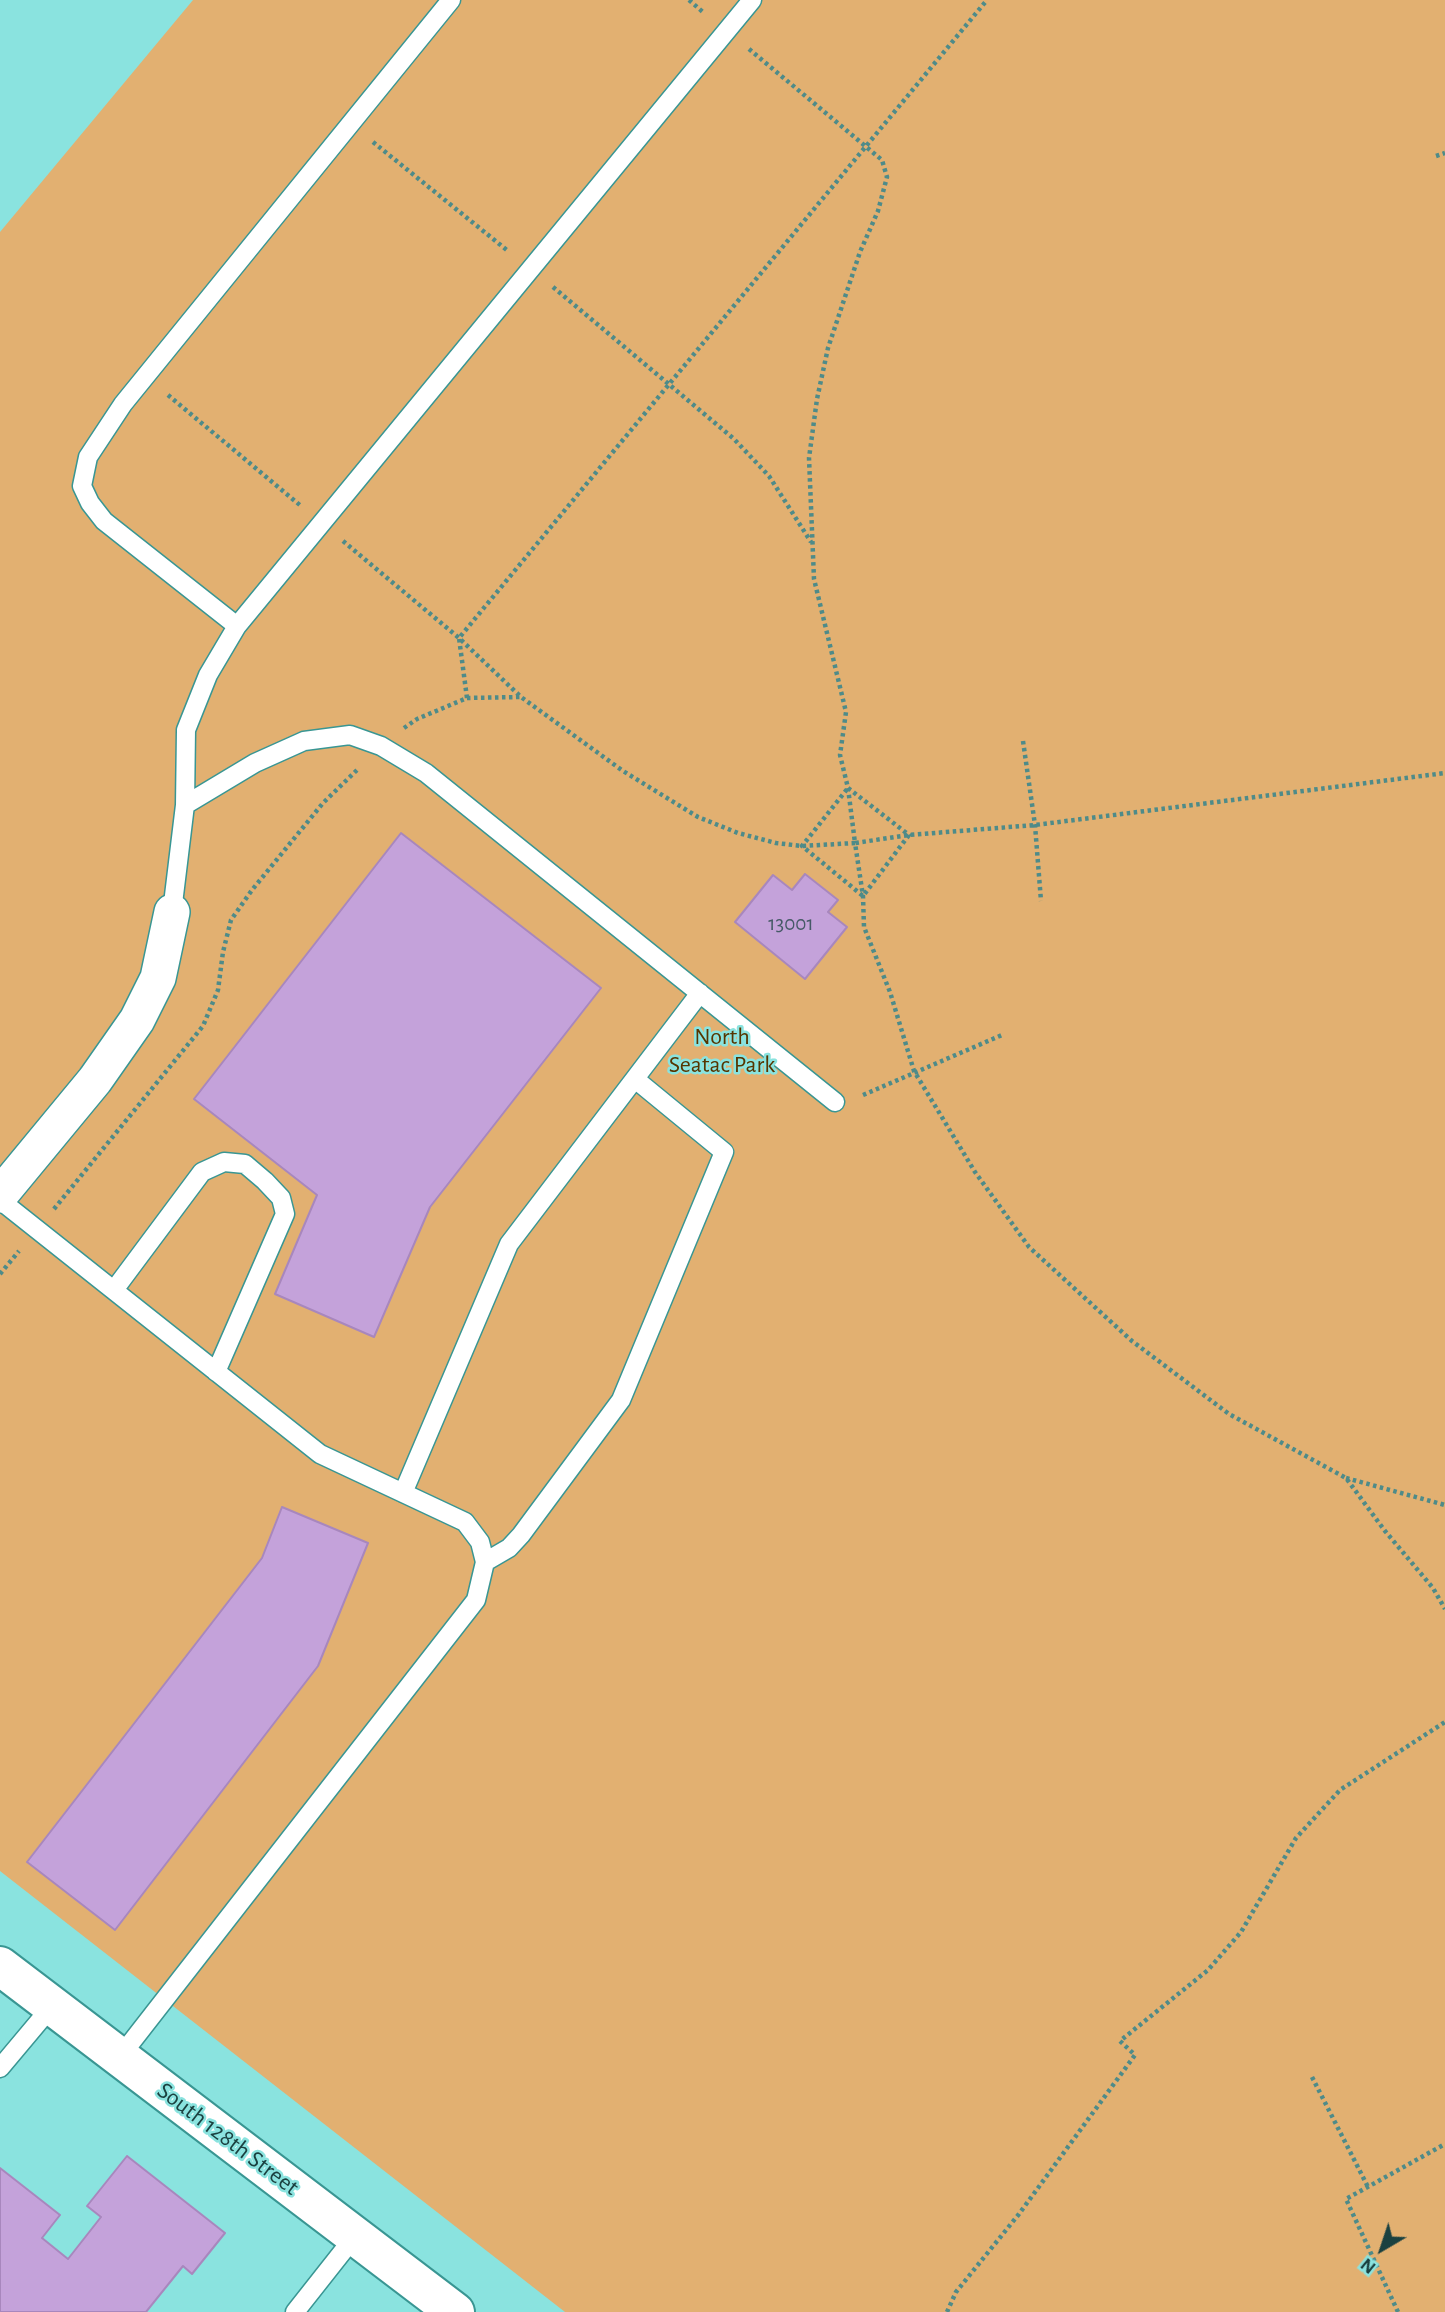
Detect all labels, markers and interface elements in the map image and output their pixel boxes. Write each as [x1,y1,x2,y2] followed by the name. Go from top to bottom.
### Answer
[768,911,814,937] house number: 13001
[669,1023,775,1079] park label: North Seatac Park
[151,2076,305,2202] street label: South 128th Street
[1347,2214,1417,2284] north arrow
[1357,2254,1380,2277] text: N

